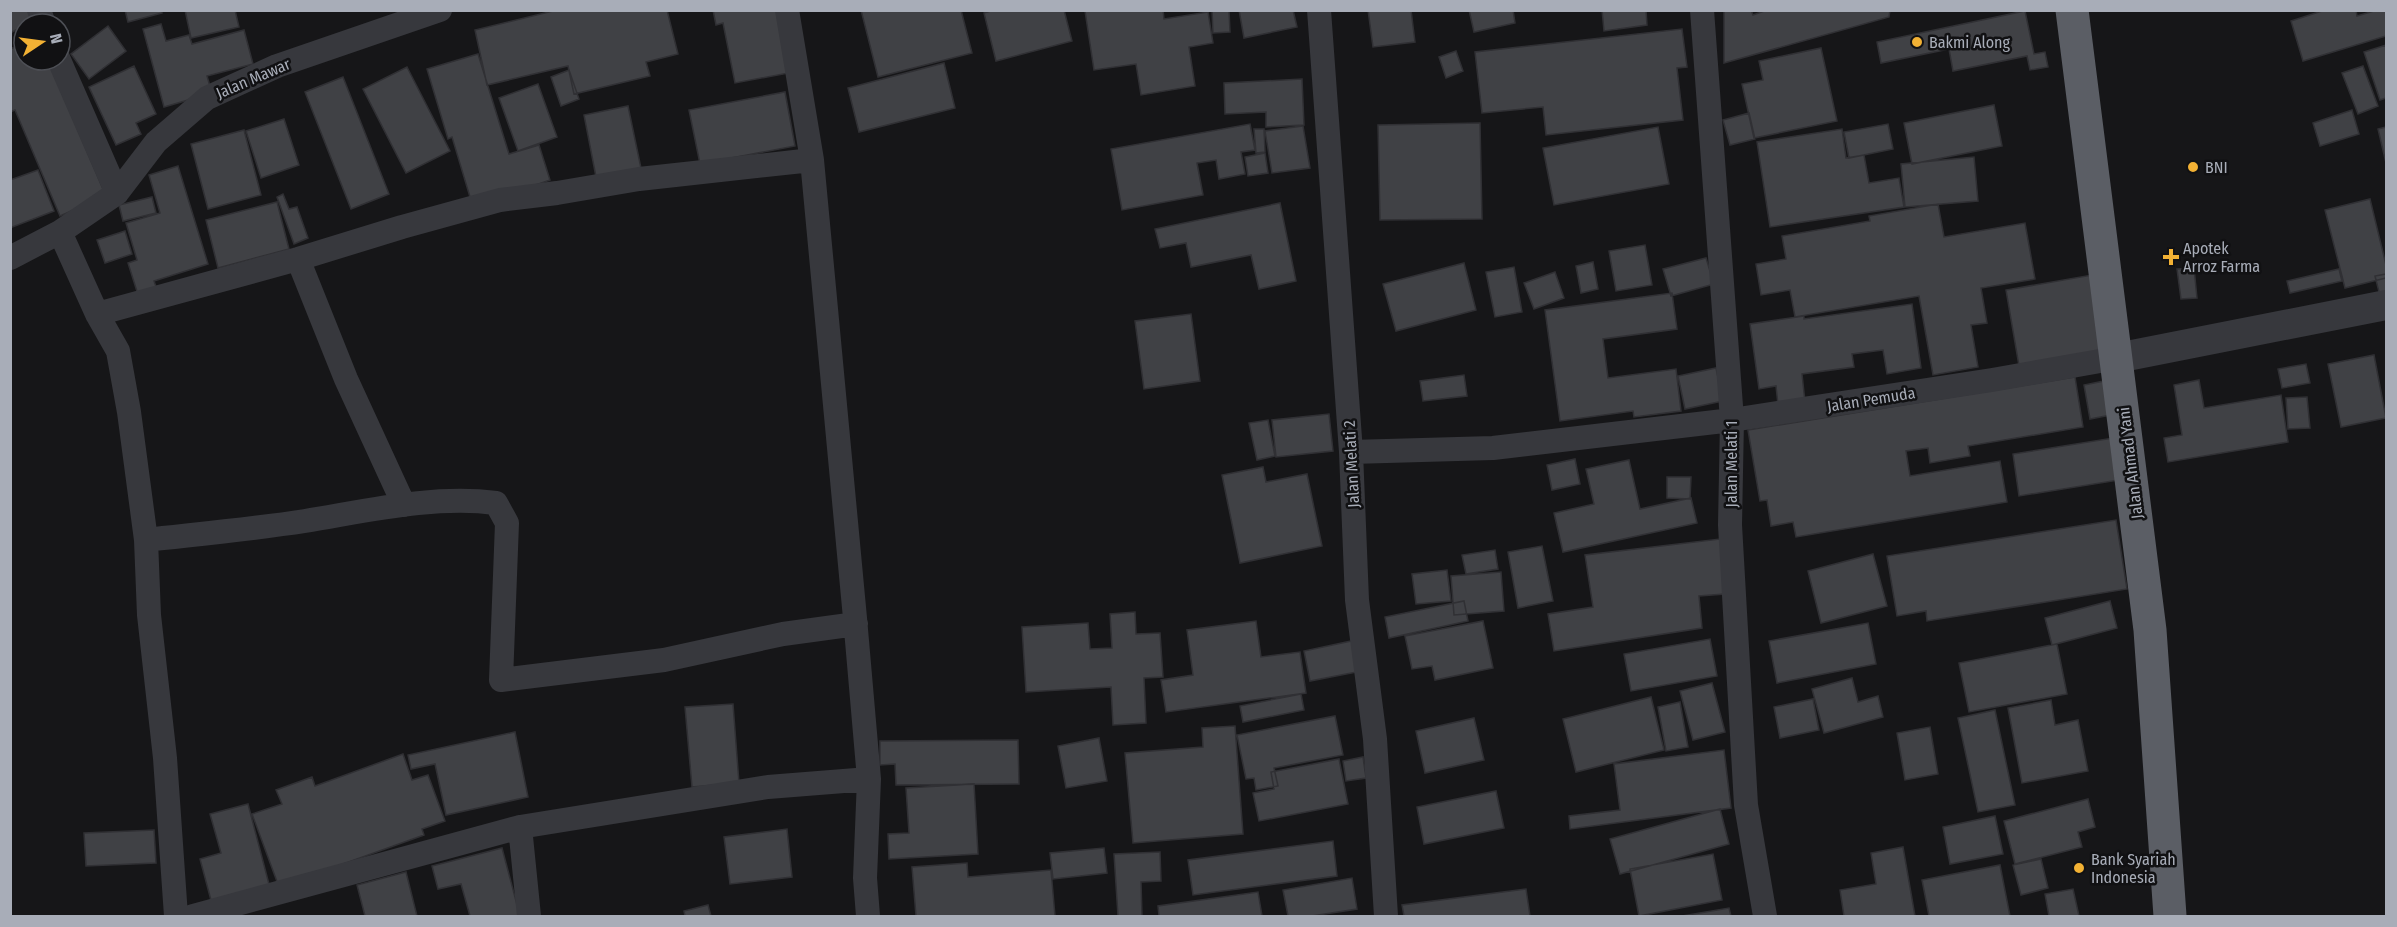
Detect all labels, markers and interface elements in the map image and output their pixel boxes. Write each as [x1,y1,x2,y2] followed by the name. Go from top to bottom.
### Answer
[12,12,72,72] north arrow
[46,32,66,46] text: N
[1929,33,2011,52] place label: Bakmi Along
[1910,35,1924,49] marker: Bakmi Along
[213,54,294,103] street label: Jalan Mawar
[2205,158,2228,177] place label: BNI
[2186,160,2200,174] marker: BNI
[2183,239,2260,276] place label: Apotek Arroz Farma
[2164,250,2178,264] marker: Apotek Arroz Farma
[1826,383,1917,416] street label: Jalan Pemuda
[2114,406,2147,520] street label: Jalan Ahmad Yani
[1340,420,1363,508] street label: Jalan Melati 2
[1722,421,1741,507] street label: Jalan Melati 1
[2091,850,2176,887] place label: Bank Syariah Indonesia
[2072,861,2086,875] marker: Bank Syariah Indonesia

